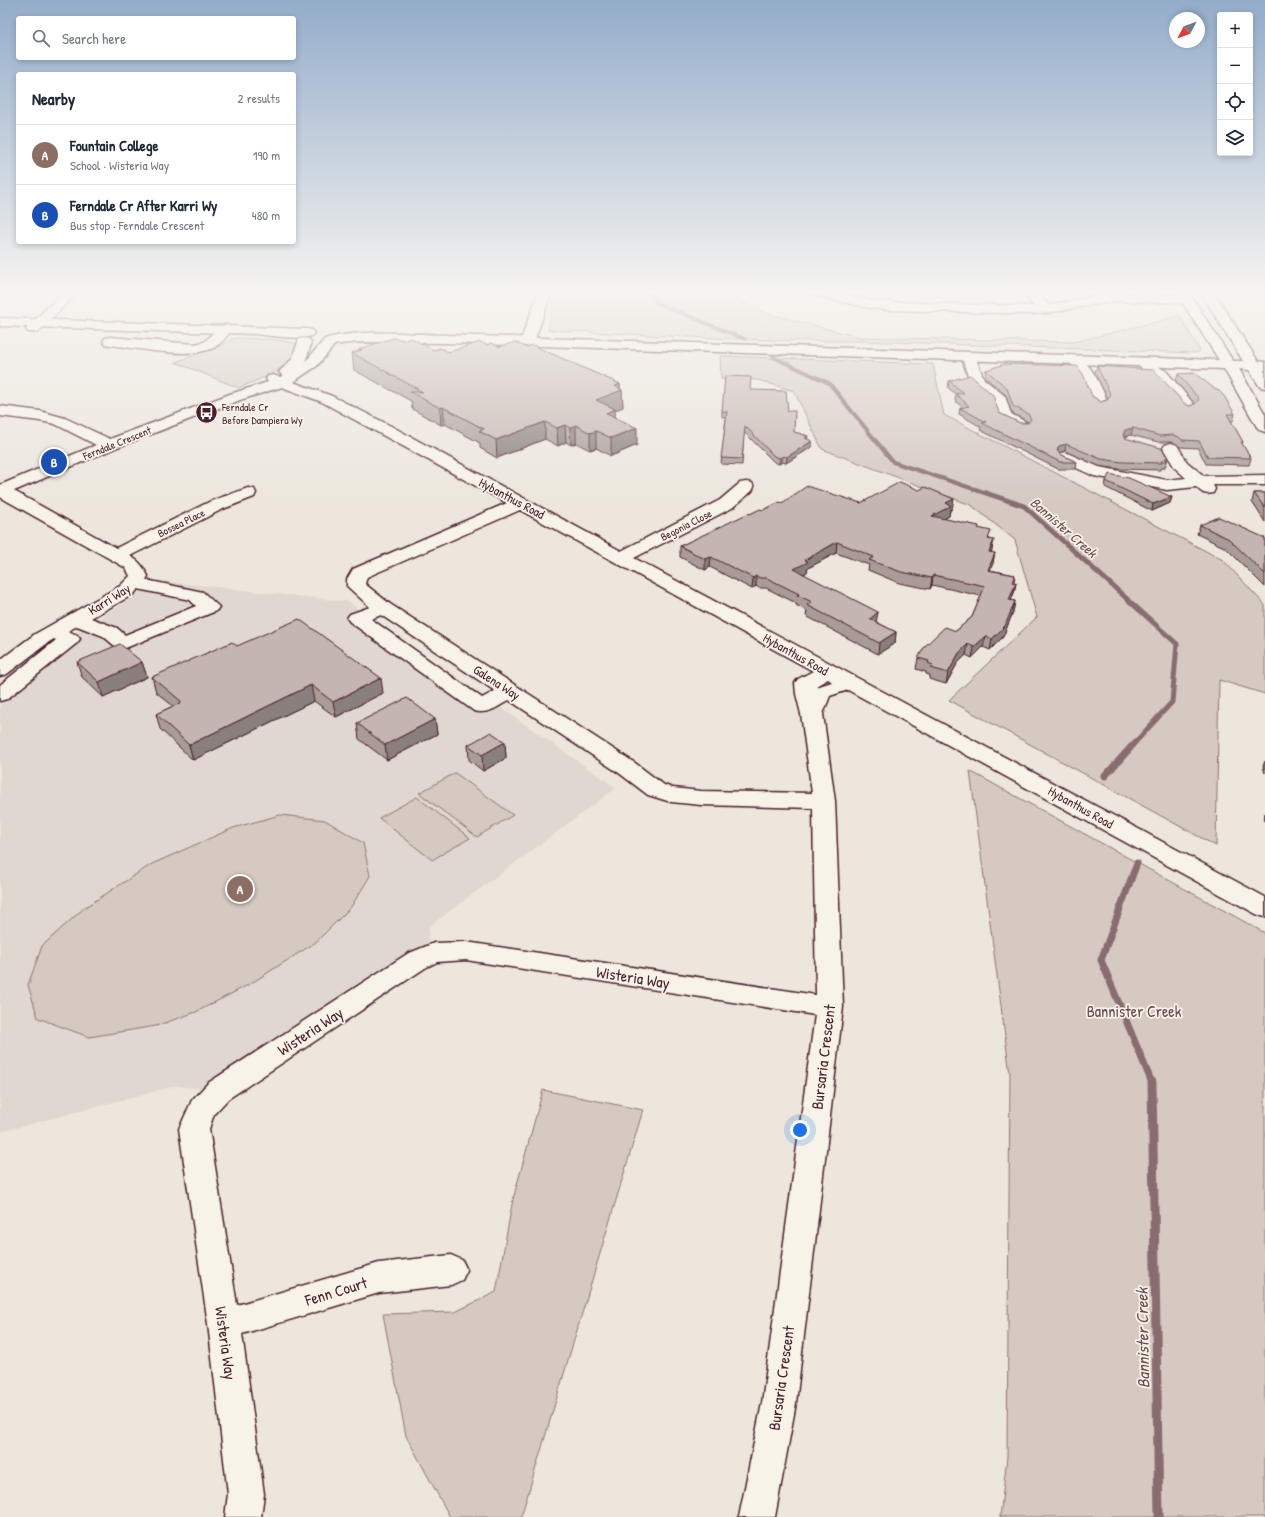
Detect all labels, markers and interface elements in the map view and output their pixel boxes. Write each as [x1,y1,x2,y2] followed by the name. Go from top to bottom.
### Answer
[1169,12,1205,48] north arrow
[1217,12,1253,156] map controls
[1217,12,1253,48] button: +
[16,16,296,60] search box
[30,27,52,49] icon: search
[62,28,126,49] text: Search here
[1217,48,1253,84] button: −
[1217,84,1253,120] button: locate
[32,87,75,110] text: Nearby
[238,89,280,107] text: 2 results
[1217,120,1253,156] button: layers
[70,135,158,156] text: Fountain College
[42,146,48,164] text: A
[253,146,280,164] text: 190 m
[70,156,169,174] text: School · Wisteria Way
[70,195,217,216] text: Ferndale Cr After Karri Wy
[42,206,48,224] text: B
[252,206,280,224] text: 480 m
[70,216,204,234] text: Bus stop · Ferndale Crescent
[194,400,220,426] bus stop icon: Ferndale Cr Before Dampiera Wy
[221,400,303,427] place label: Ferndale Cr Before Dampiera Wy
[80,423,153,463] street label: Ferndale Crescent
[41,447,67,477] pin: B
[476,473,548,523] street label: Hybanthus Road
[1027,493,1102,562] water label: Bannister Creek
[155,505,207,540] street label: Bossea Place
[658,506,714,544] street label: Begonia Close
[85,579,134,619] street label: Karri Way
[760,629,832,679] street label: Hybanthus Road
[470,660,524,704] street label: Galena Way
[1045,782,1117,832] street label: Hybanthus Road
[227,874,253,904] pin: A
[595,960,672,994] street label: Wisteria Way
[1087,1000,1182,1022] park label: Bannister Creek
[273,1001,347,1060] street label: Wisteria Way
[806,1003,840,1111] street label: Bursaria Crescent
[790,1120,810,1140] your location
[301,1271,370,1311] street label: Fenn Court
[1130,1286,1154,1388] water label: Bannister Creek
[210,1305,242,1381] street label: Wisteria Way
[763,1324,799,1432] street label: Bursaria Crescent

